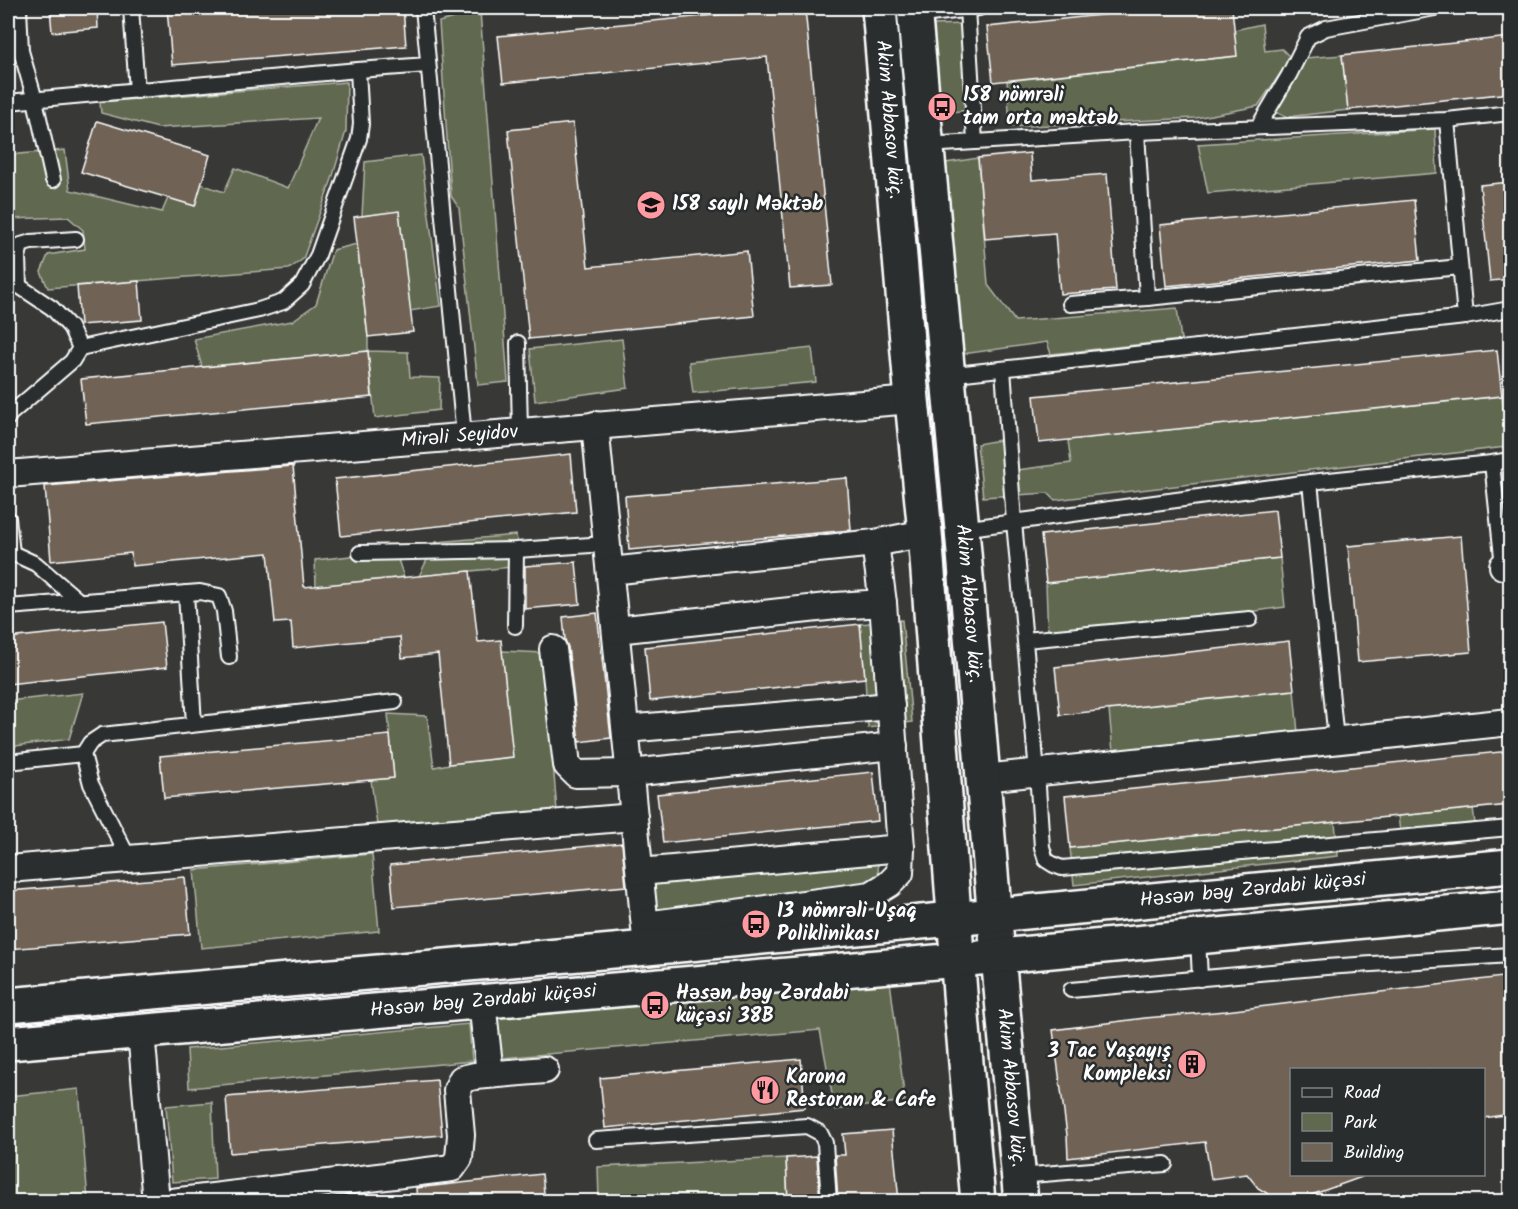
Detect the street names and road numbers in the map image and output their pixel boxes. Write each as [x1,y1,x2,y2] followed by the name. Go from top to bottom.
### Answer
[866,39,911,200] street label: Akim Abbasov küç.
[400,416,520,458] street label: Mirəli Seyidov
[946,523,991,684] street label: Akim Abbasov küç.
[1138,864,1369,917] street label: Həsən bəy Zərdabi küçəsi
[369,976,599,1027] street label: Həsən bəy Zərdabi küçəsi
[987,1007,1034,1169] street label: Akim Abbasov küç.

